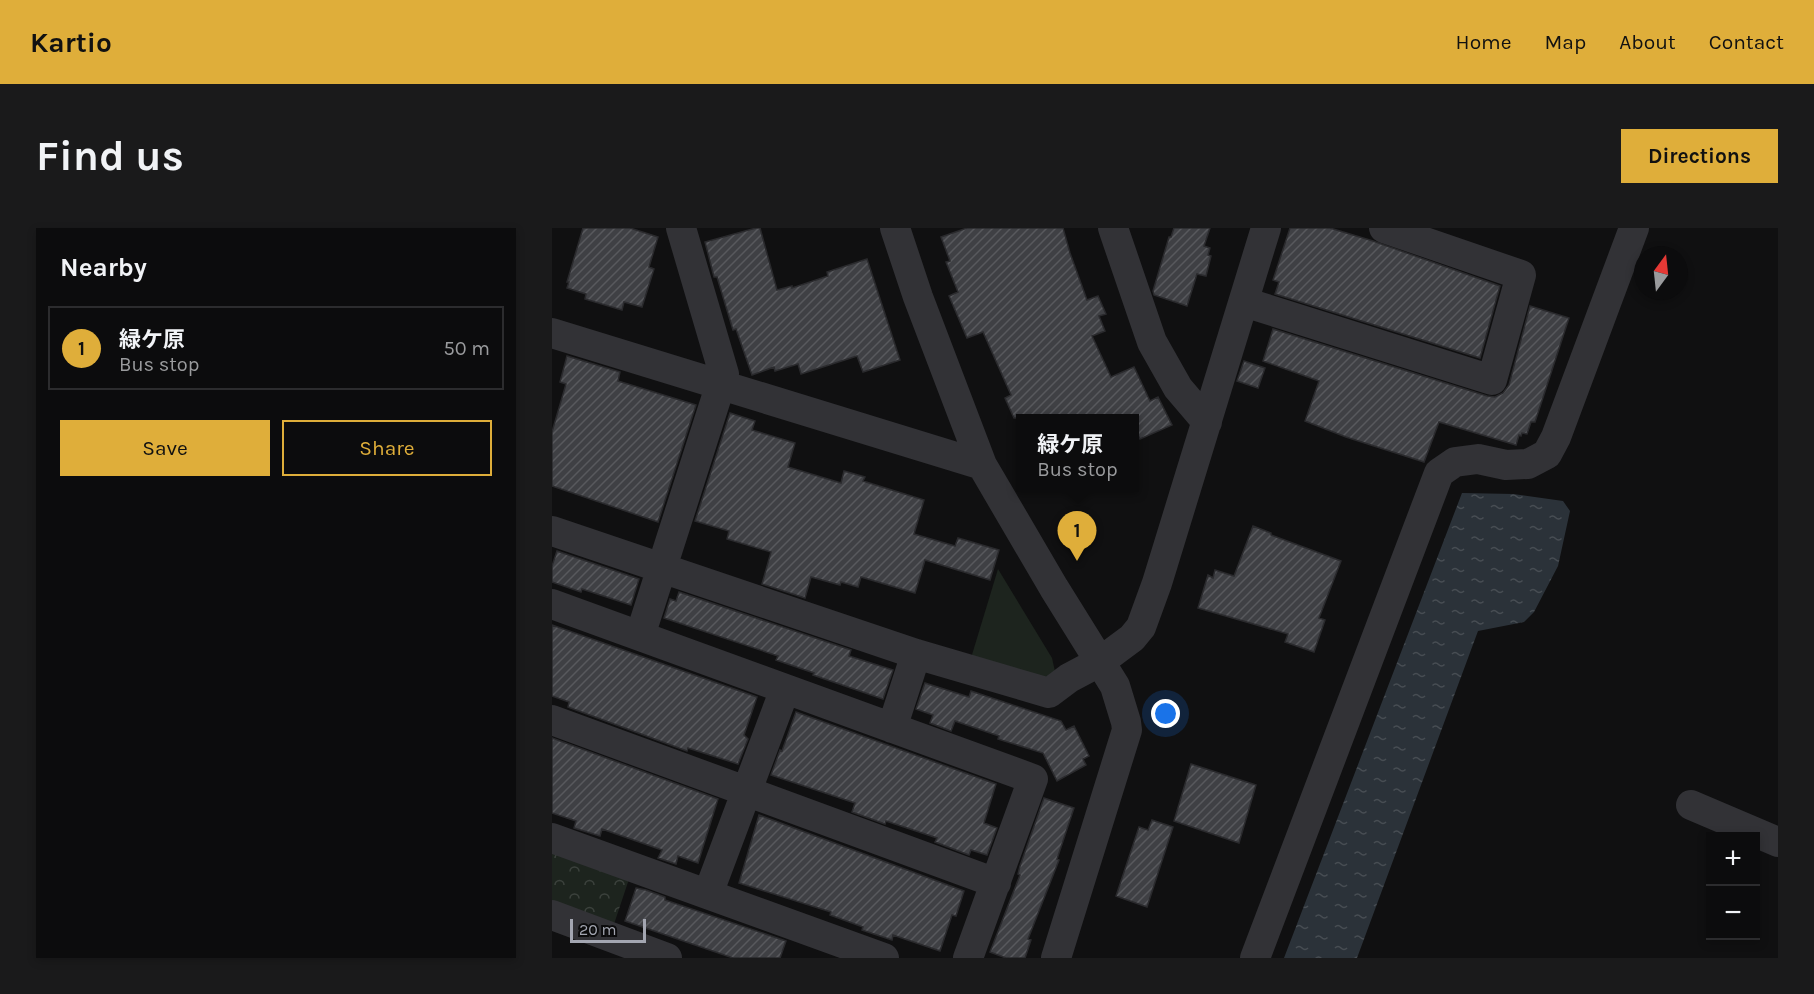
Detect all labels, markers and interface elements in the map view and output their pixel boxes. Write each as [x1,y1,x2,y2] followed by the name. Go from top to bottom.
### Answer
[30,26,112,59] text: Kartio
[1456,30,1512,54] text: Home
[1545,30,1586,54] text: Map
[1619,30,1676,54] text: About
[1709,30,1784,54] text: Contact
[1621,129,1778,183] button: Directions
[36,131,184,181] text: Find us
[1634,246,1688,300] north arrow
[60,252,147,283] text: Nearby
[119,327,185,353] text: 緑ケ原
[78,337,85,360] text: 1
[443,337,490,360] text: 50 m
[119,353,199,376] text: Bus stop
[1016,414,1139,492] popup
[60,420,270,476] button: Save
[282,420,492,476] button: Share
[1037,432,1103,458] text: 緑ケ原
[1037,458,1118,481] text: Bus stop
[1058,512,1096,561] pin: 1
[1151,699,1180,728] your location
[1706,832,1760,940] map controls
[1706,832,1760,886] button: +
[1706,886,1760,940] button: −
[570,916,646,944] scale bar
[579,920,617,939] text: 20 m

